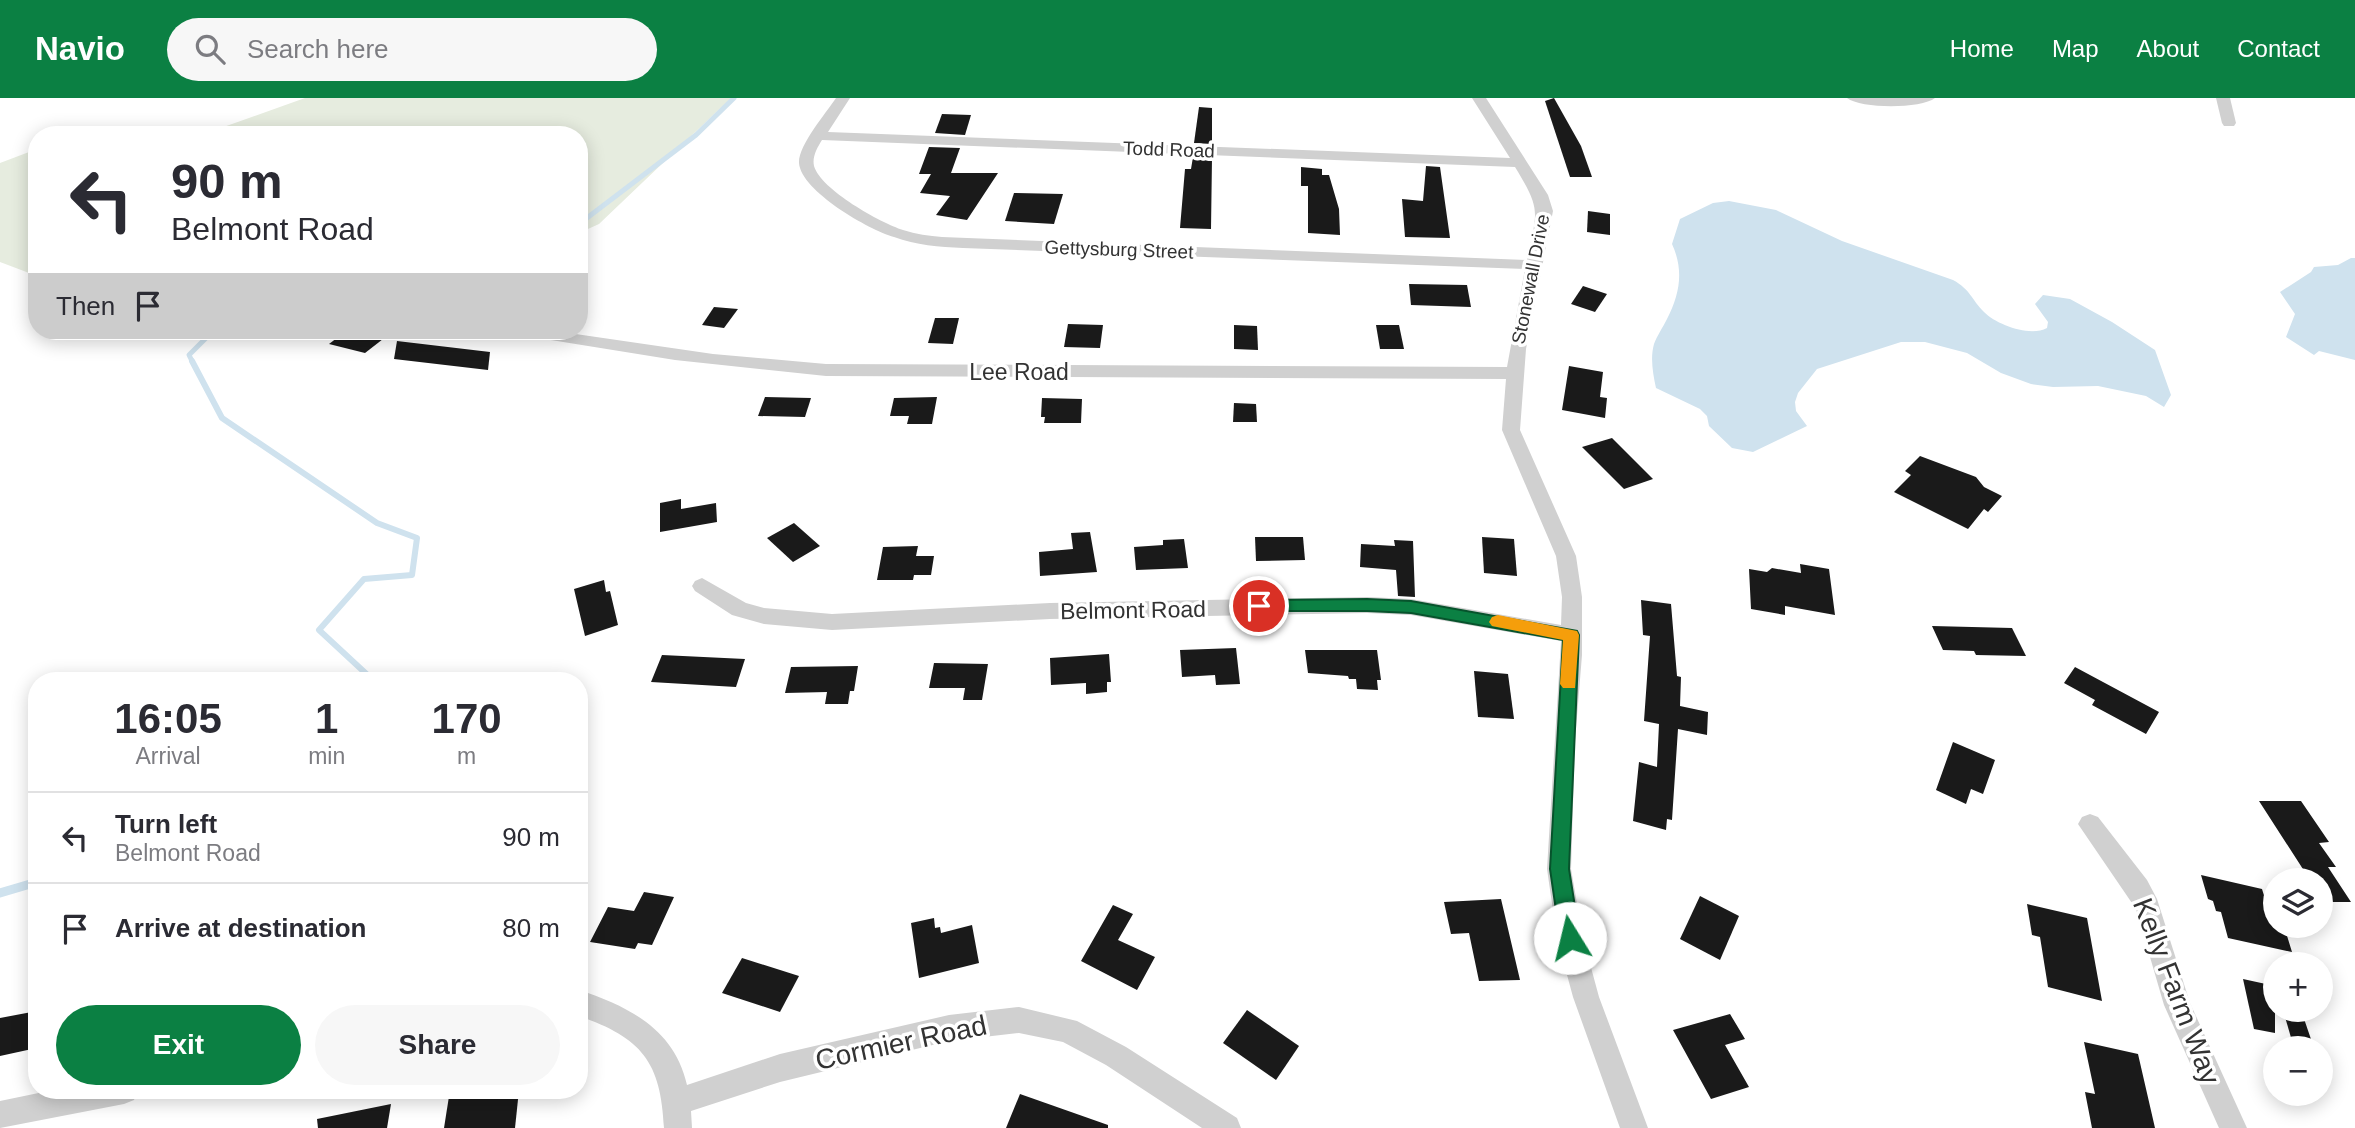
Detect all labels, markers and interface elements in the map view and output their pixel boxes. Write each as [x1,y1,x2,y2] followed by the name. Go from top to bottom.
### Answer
[167,18,657,81] search box
[35,30,125,67] text: Navio
[191,30,229,68] icon: search
[247,34,389,64] text: Search here
[1950,35,2014,62] text: Home
[2052,35,2099,62] text: Map
[2137,35,2199,62] text: About
[2237,35,2320,62] text: Contact
[1123,137,1215,162] street label: Todd Road
[56,154,147,245] icon: left
[171,154,283,208] text: 90 m
[171,211,374,247] text: Belmont Road
[1508,212,1553,346] street label: Stonewall Drive
[1044,236,1194,263] street label: Gettysburg Street
[129,287,167,325] icon: arrive
[56,291,115,321] text: Then
[969,359,1069,385] street label: Lee Road
[1229,576,1289,636] pin
[1240,587,1278,625] icon: arrive
[1060,596,1206,624] street label: Belmont Road
[114,695,222,742] text: 16:05
[315,695,338,742] text: 1
[432,695,502,742] text: 170
[135,743,201,769] text: Arrival
[308,743,345,769] text: min
[457,743,476,769] text: m
[115,809,217,839] text: Turn left
[56,819,94,857] icon: left
[502,822,560,852] text: 90 m
[115,840,261,866] text: Belmont Road
[2263,868,2333,1106] map controls
[2263,868,2333,938] button: layers
[2127,894,2226,1088] street label: Kelly Farm Way
[1533,901,1607,975] position arrow
[56,910,94,948] icon: arrive
[115,913,366,943] text: Arrive at destination
[502,913,560,943] text: 80 m
[2263,952,2333,1022] button: +
[56,1005,301,1085] button: Exit
[315,1005,560,1085] button: Share
[813,1009,990,1076] street label: Cormier Road
[2263,1036,2333,1106] button: −

